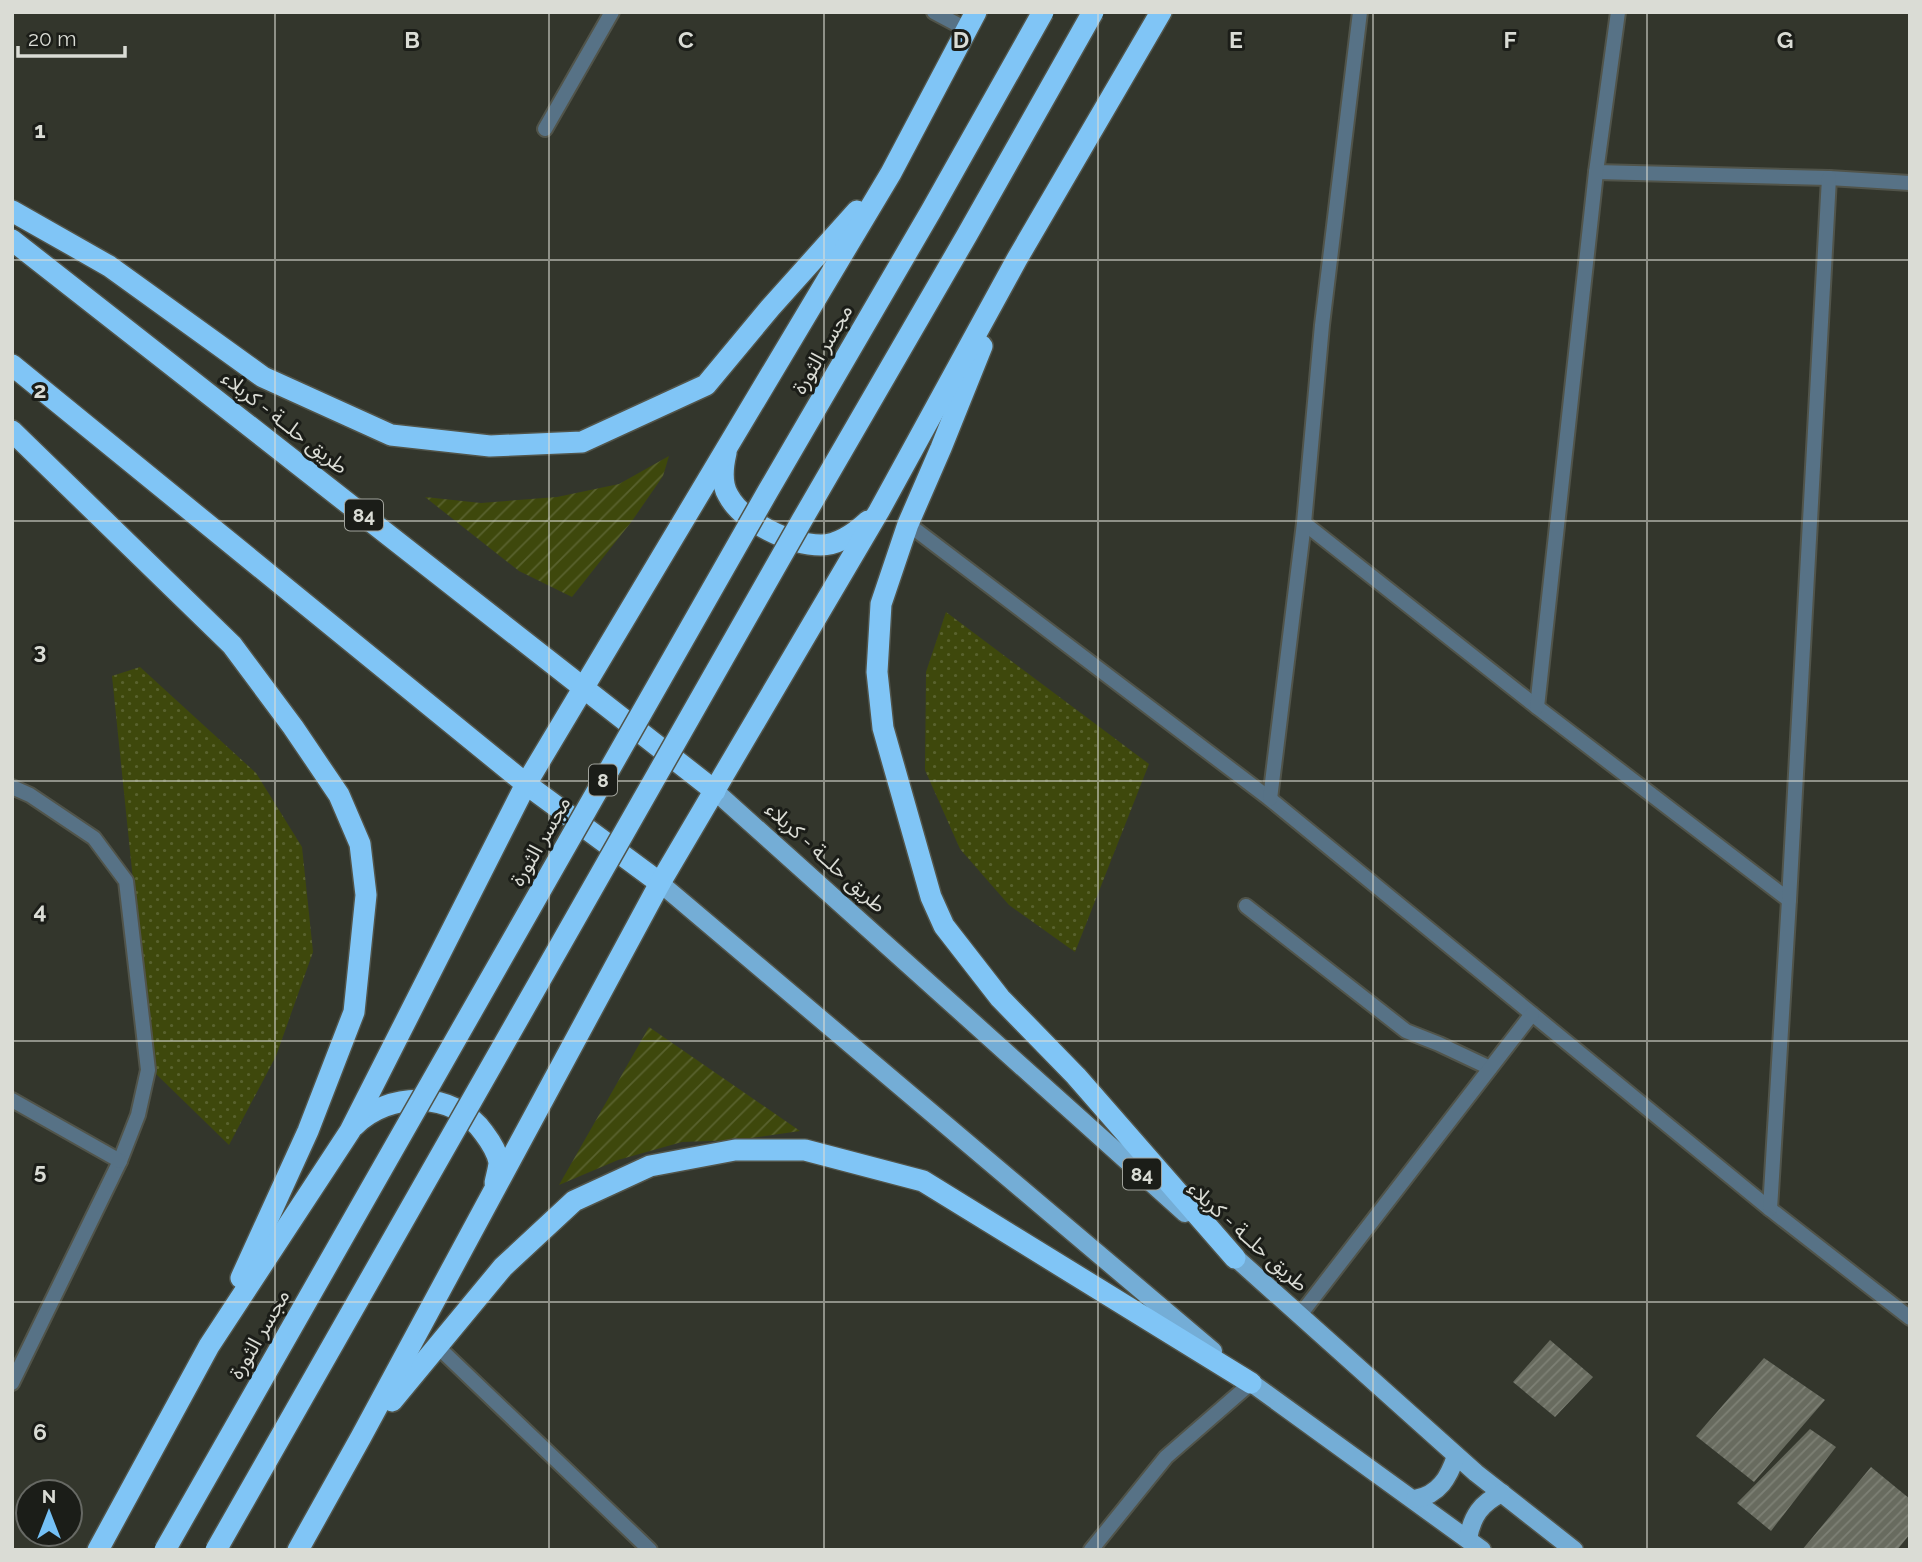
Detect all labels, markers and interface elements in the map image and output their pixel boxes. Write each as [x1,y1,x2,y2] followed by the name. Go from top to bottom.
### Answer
[18,14,124,58] scale bar
[28,26,76,51] text: 20 m
[404,26,420,53] text: B
[678,26,694,53] text: C
[953,26,969,53] text: D
[1229,26,1243,53] text: E
[1503,26,1517,53] text: F
[1777,26,1793,53] text: G
[34,116,46,143] text: 1
[786,300,858,398] street label: مجسر الثورة
[216,365,353,480] street label: طريق حلــة - كربلاء
[34,376,46,403] text: 2
[345,500,383,530] road number: 84
[34,637,46,664] text: 3
[589,764,617,796] road number: 8
[504,792,576,890] street label: مجسر الثورة
[760,796,891,918] street label: طريق حلــة - كربلاء
[33,897,47,924] text: 4
[34,1157,47,1184] text: 5
[1123,1158,1161,1190] road number: 84
[1182,1175,1313,1297] street label: طريق حلــة - كربلاء
[223,1285,295,1383] street label: مجسر الثورة
[33,1418,47,1445] text: 6
[14,1478,84,1548] north arrow
[42,1485,56,1507] text: N

